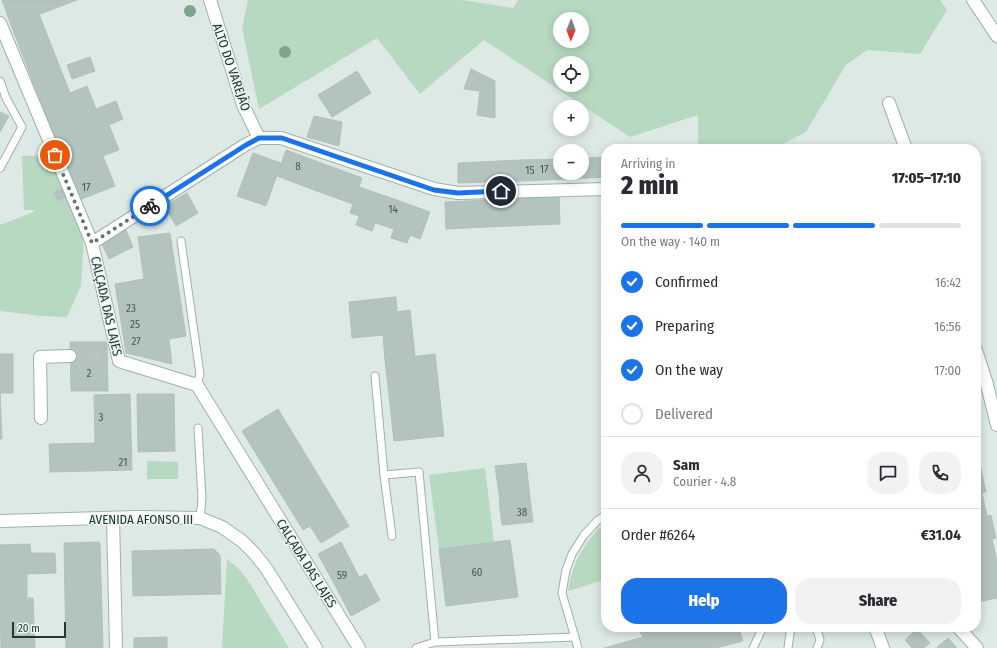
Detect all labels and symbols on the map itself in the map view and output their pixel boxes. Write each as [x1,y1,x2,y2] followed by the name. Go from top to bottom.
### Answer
[553,12,589,48] north arrow
[209,21,254,113] street label: ALTO DO VAREJÃO
[38,138,72,172] pin
[295,160,301,173] house number: 8
[540,163,549,176] house number: 17
[525,164,535,177] house number: 15
[484,174,518,208] pin
[82,181,91,194] house number: 17
[130,186,170,226] courier
[388,203,398,216] house number: 14
[88,255,125,357] street label: CALÇADA DAS LAJES
[126,302,136,315] house number: 23
[130,318,140,331] house number: 25
[131,335,141,348] house number: 27
[87,367,92,380] house number: 2
[99,411,104,424] house number: 3
[119,456,127,469] house number: 21
[517,506,528,519] house number: 38
[89,512,193,527] street label: AVENIDA AFONSO III
[273,516,340,610] street label: CALÇADA DAS LAJES
[471,566,483,579] house number: 60
[337,569,347,582] house number: 59
[12,620,66,639] scale bar

